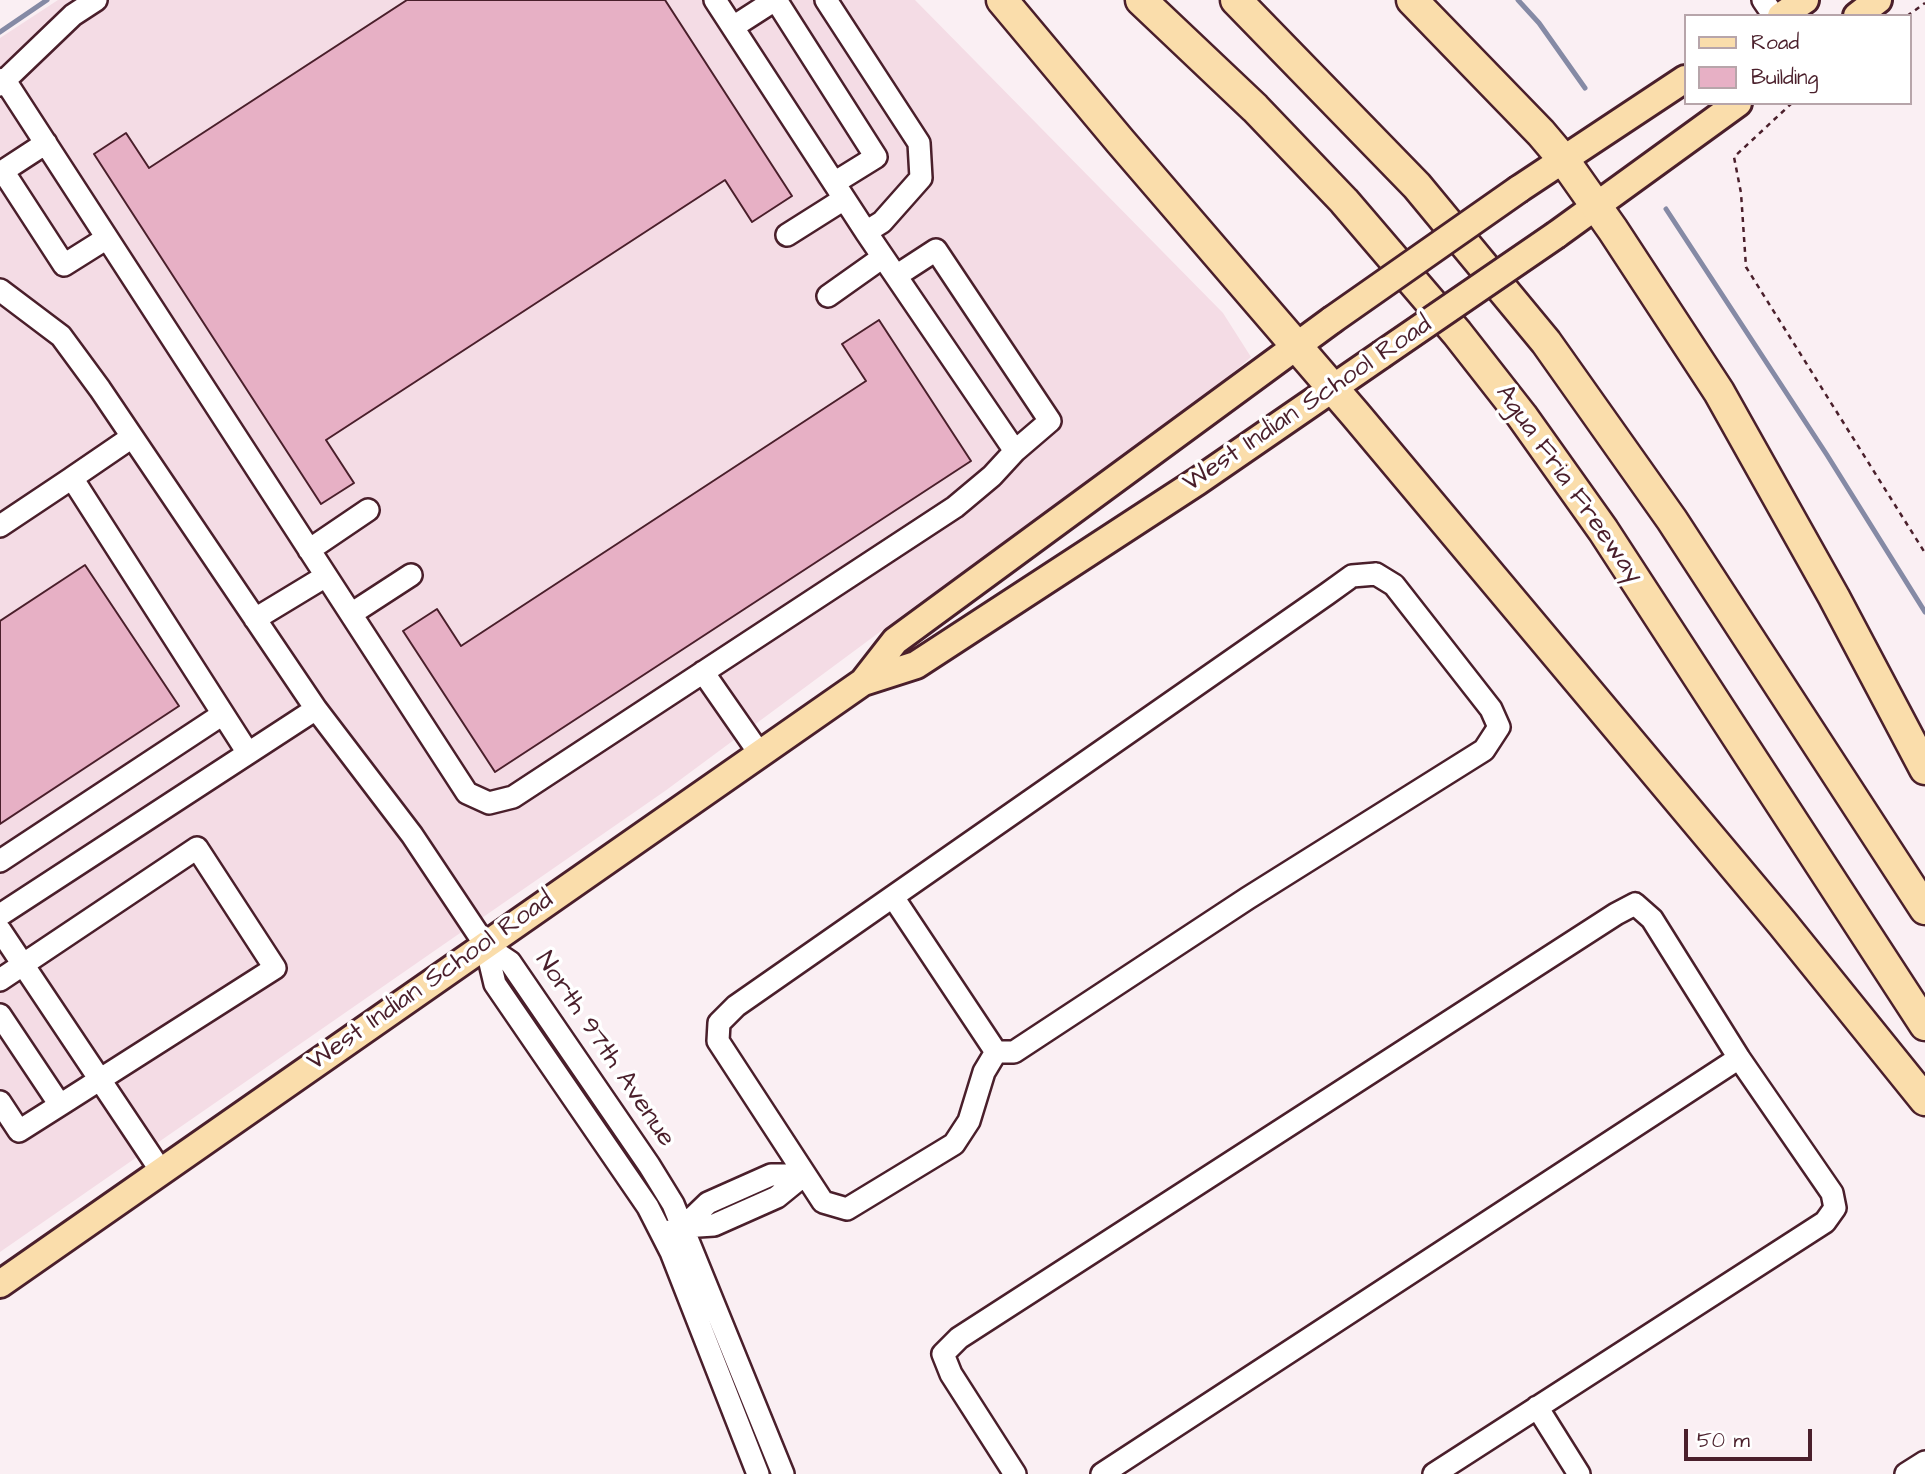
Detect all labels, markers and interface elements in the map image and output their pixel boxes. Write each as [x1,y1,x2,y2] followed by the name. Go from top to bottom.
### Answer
[1684,14,1911,105] legend
[1751,28,1799,57] text: Road
[1751,63,1818,92] text: Building
[1178,310,1438,500] street label: West Indian School Road
[1488,379,1648,591] street label: Agua Fria Freeway
[302,885,560,1079] street label: West Indian School Road
[527,947,681,1153] street label: North 97th Avenue
[1687,1414,1815,1458] scale bar
[1697,1426,1750,1455] text: 50 m

